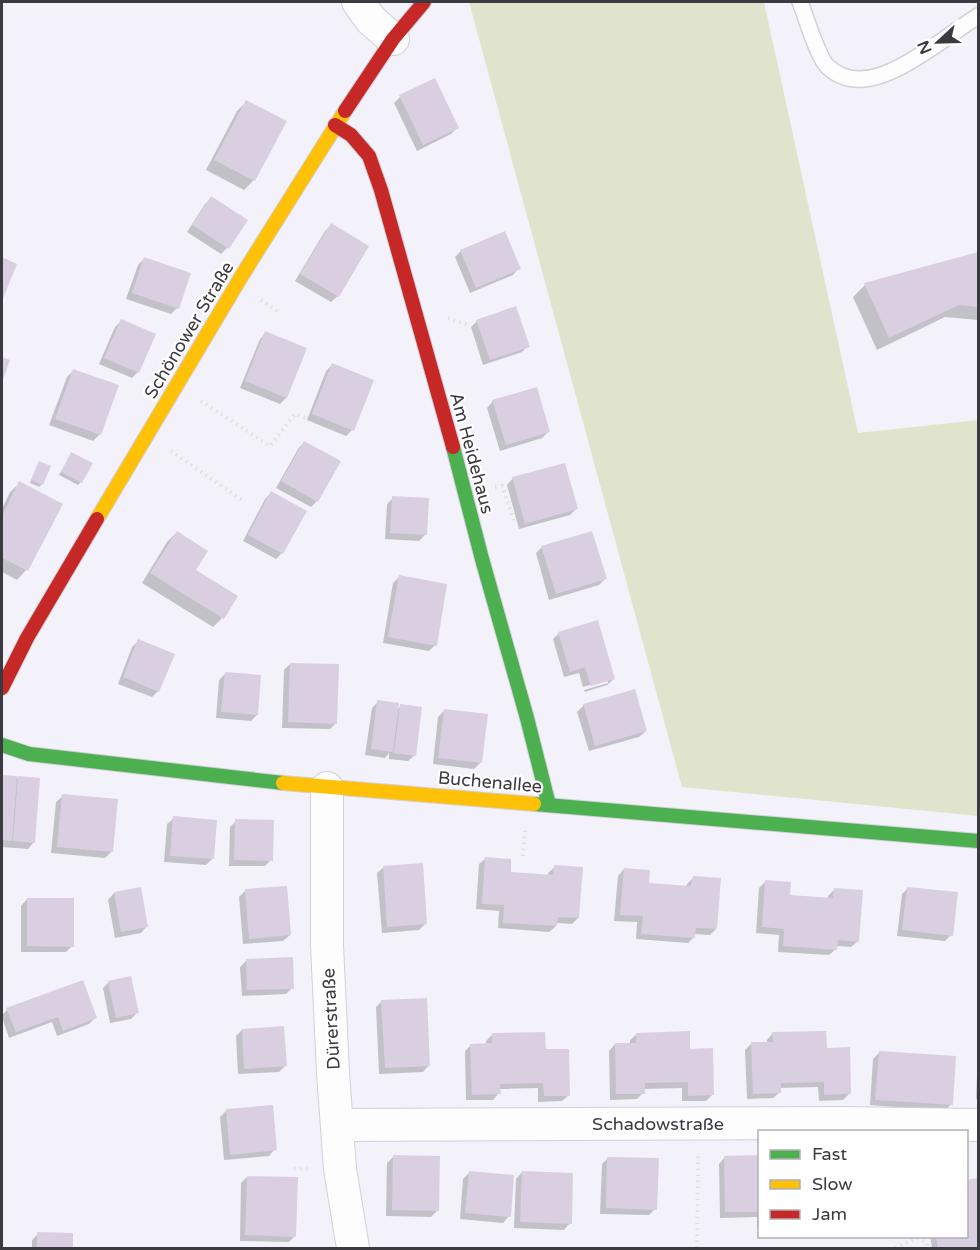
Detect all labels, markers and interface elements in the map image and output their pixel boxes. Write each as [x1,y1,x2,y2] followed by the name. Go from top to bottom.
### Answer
[908,12,968,72] north arrow
[913,38,937,57] text: N
[139,257,239,403] street label: Schönower Straße
[445,390,499,516] street label: Am Heidehaus
[437,766,543,798] street label: Buchenallee
[317,968,345,1070] street label: Dürerstraße
[592,1113,724,1135] street label: Schadowstraße
[758,1130,968,1238] legend
[812,1143,847,1165] text: Fast
[812,1173,853,1195] text: Slow
[812,1203,847,1225] text: Jam

